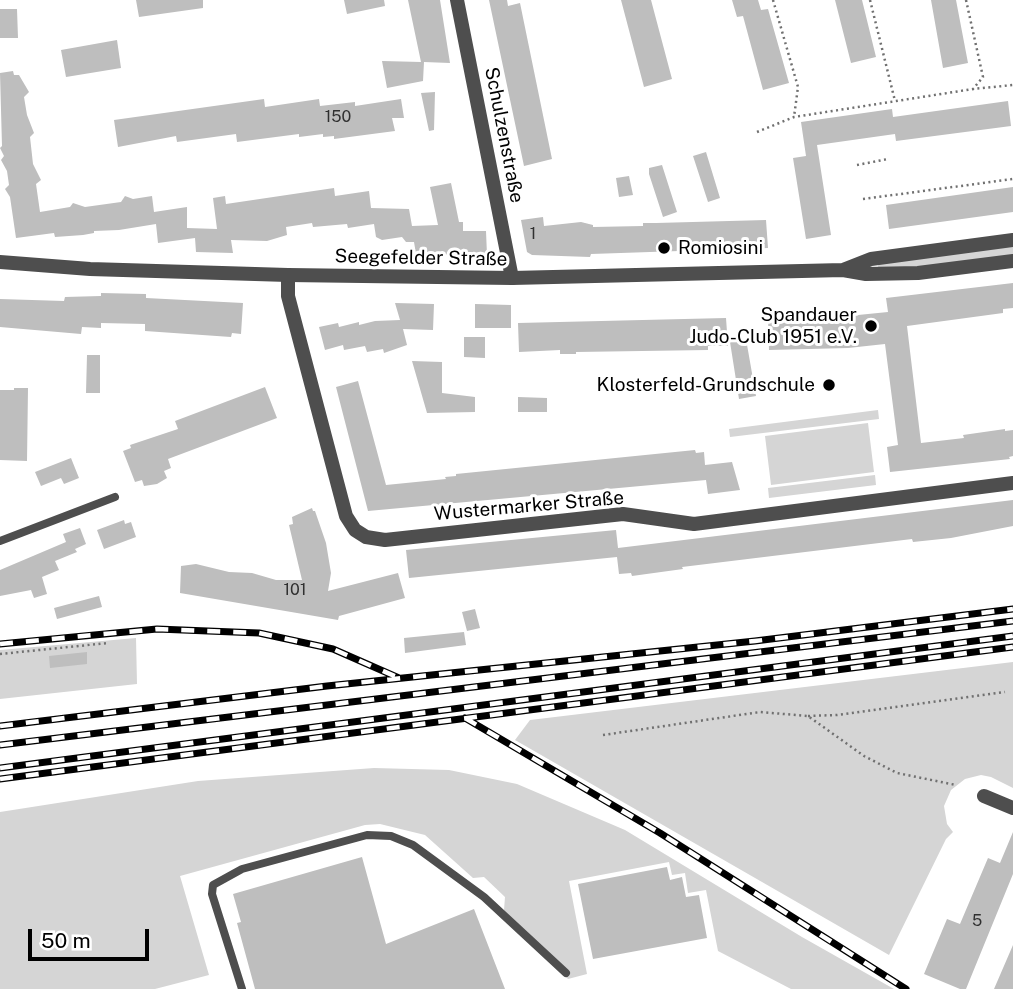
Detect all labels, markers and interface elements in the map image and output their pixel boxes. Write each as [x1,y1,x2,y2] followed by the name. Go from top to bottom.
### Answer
[480,65,528,205] street label: Schulzenstraße
[325,107,351,127] house number: 150
[530,224,536,244] house number: 1
[678,237,763,259] place label: Romiosini
[656,240,672,256] marker: Romiosini
[334,245,508,271] street label: Seegefelder Straße
[689,304,857,348] place label: Spandauer Judo-Club 1951 e.V.
[863,318,879,334] marker: Spandauer Judo-Club 1951 e.V.
[596,374,815,396] place label: Klosterfeld-Grundschule
[821,377,837,393] marker: Klosterfeld-Grundschule
[433,486,625,526] street label: Wustermarker Straße
[284,580,306,600] house number: 101
[972,911,982,931] house number: 5
[32,916,152,960] scale bar
[41,928,91,953] text: 50 m

